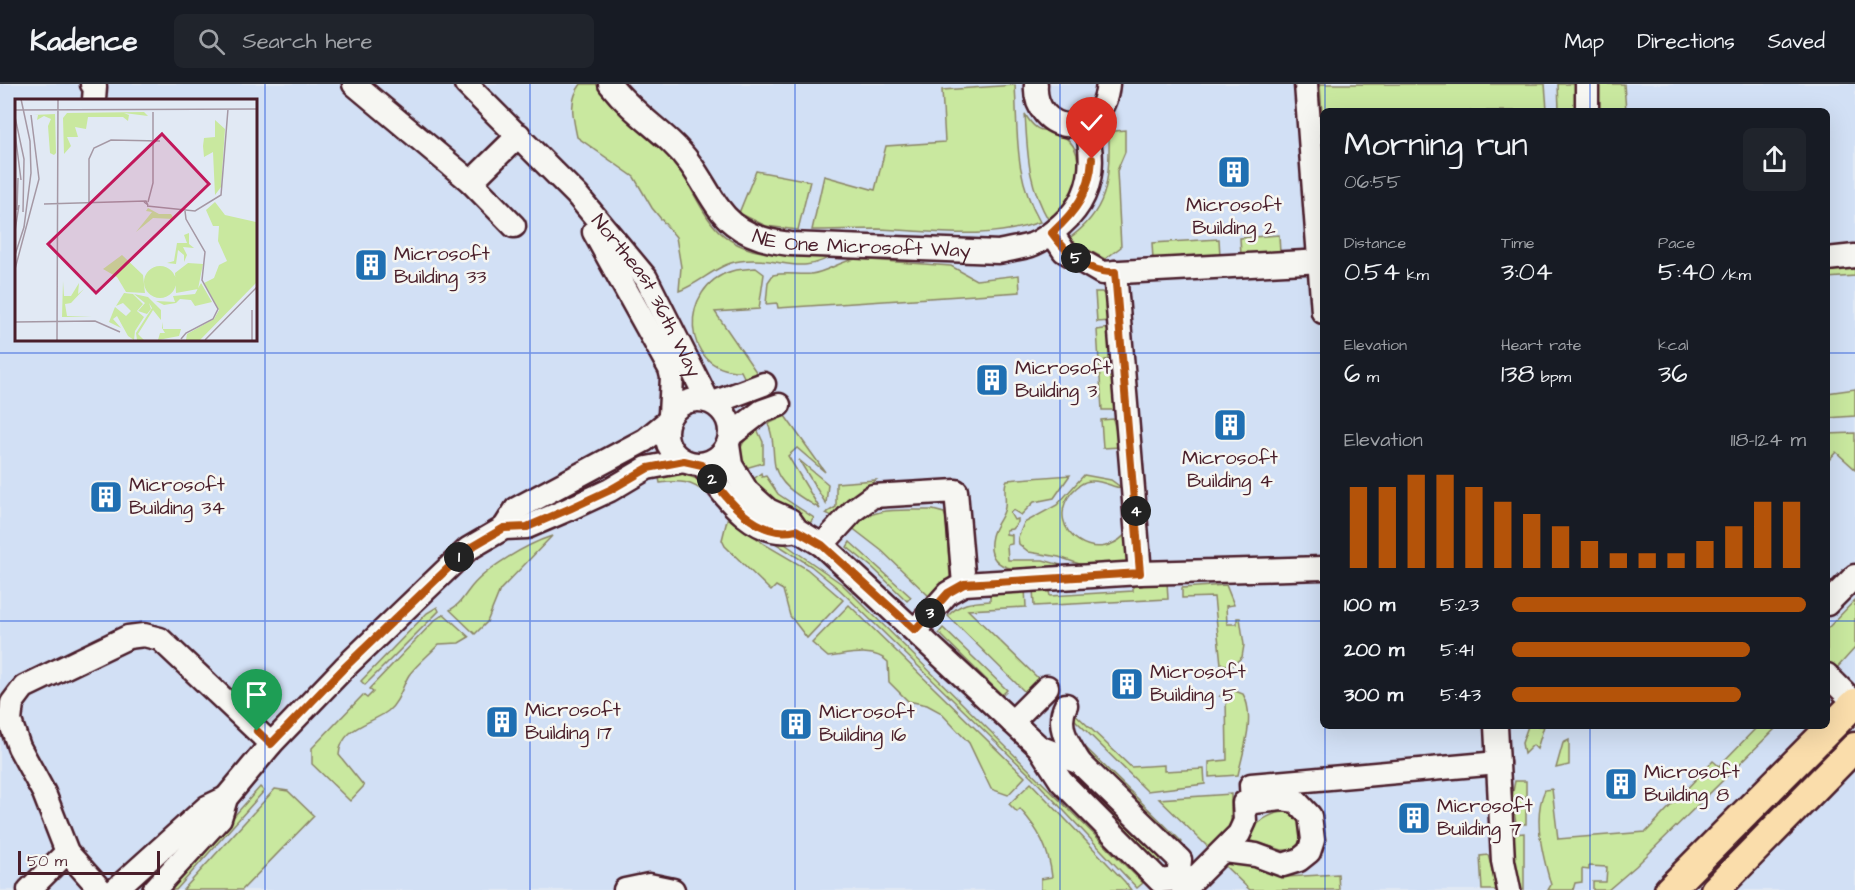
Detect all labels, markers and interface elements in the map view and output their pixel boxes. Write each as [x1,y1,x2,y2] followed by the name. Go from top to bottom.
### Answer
[174,14,594,68] search box
[30,22,138,61] text: Kadence
[195,25,228,58] icon: search
[243,26,372,57] text: Search here
[1564,27,1604,56] text: Map
[1637,27,1735,56] text: Directions
[1768,27,1825,56] text: Saved
[1066,97,1117,159] pin
[15,99,256,340] inset map
[1075,106,1108,139] icon: check
[1344,122,1528,168] text: Morning run
[1743,128,1806,191] button: share
[1216,154,1252,190] building icon: Microsoft Building 2
[1344,168,1401,196] text: 06:55
[1186,191,1282,243] place label: Microsoft Building 2
[585,208,708,383] street label: Northeast 36th Way
[749,222,971,266] street label: NE One Microsoft Way
[1344,232,1406,254] text: Distance
[1501,232,1535,254] text: Time
[1658,232,1695,254] text: Pace
[394,240,490,292] place label: Microsoft Building 33
[1061,243,1091,273] pin: 5
[353,247,389,283] building icon: Microsoft Building 33
[1070,247,1082,269] text: 5
[1344,254,1400,290] text: 0.54
[1501,254,1553,290] text: 3:04
[1658,254,1715,290] text: 5:40
[1400,264,1429,286] text: km
[1715,264,1751,286] text: /km
[1344,334,1407,356] text: Elevation
[1501,334,1581,356] text: Heart rate
[1658,334,1689,356] text: kcal
[1015,354,1111,406] place label: Microsoft Building 3
[1344,356,1360,392] text: 6
[1501,356,1534,392] text: 138
[1658,356,1688,392] text: 36
[974,362,1010,398] building icon: Microsoft Building 3
[1360,366,1379,388] text: m
[1534,366,1571,388] text: bpm
[1212,407,1248,443] building icon: Microsoft Building 4
[1344,426,1423,454] text: Elevation
[1731,426,1806,454] text: 118–124 m
[1182,444,1278,496] place label: Microsoft Building 4
[697,464,727,494] pin: 2
[707,468,717,490] text: 2
[129,471,225,523] place label: Microsoft Building 34
[88,479,124,515] building icon: Microsoft Building 34
[1121,496,1151,526] pin: 4
[1131,500,1141,522] text: 4
[444,542,474,572] pin: 1
[458,546,460,568] text: 1
[1344,591,1395,619] text: 100 m
[1440,591,1479,619] text: 5:23
[915,598,945,628] pin: 3
[926,602,934,624] text: 3
[1344,636,1404,664] text: 200 m
[1440,636,1474,664] text: 5:41
[1150,658,1246,710] place label: Microsoft Building 5
[1109,666,1145,702] building icon: Microsoft Building 5
[231,669,282,731] pin
[240,678,273,711] icon: arrive
[1344,681,1403,709] text: 300 m
[1440,681,1481,709] text: 5:43
[525,696,621,748] place label: Microsoft Building 17
[819,698,915,750] place label: Microsoft Building 16
[484,704,520,740] building icon: Microsoft Building 17
[778,706,814,742] building icon: Microsoft Building 16
[1644,758,1740,810] place label: Microsoft Building 8
[1603,766,1639,802] building icon: Microsoft Building 8
[1437,792,1533,844] place label: Microsoft Building 7
[1396,800,1432,836] building icon: Microsoft Building 7
[18,848,160,876] scale bar
[27,850,67,872] text: 50 m

